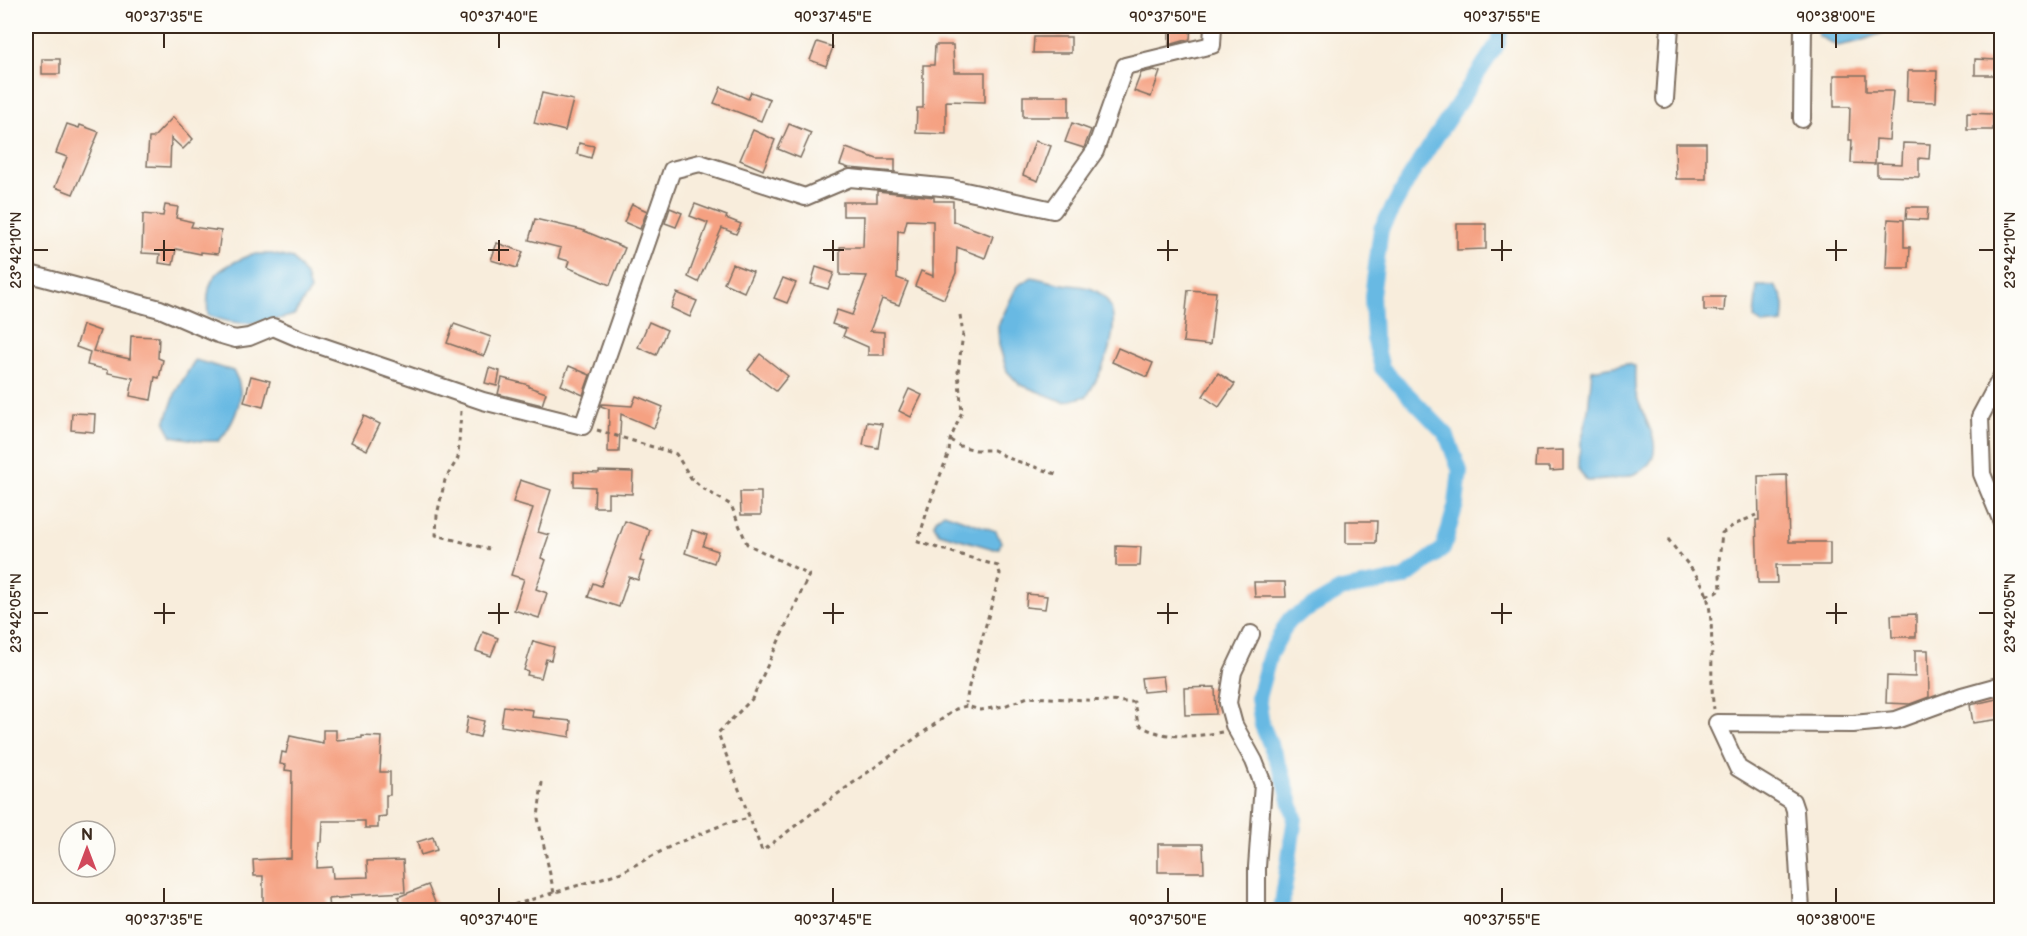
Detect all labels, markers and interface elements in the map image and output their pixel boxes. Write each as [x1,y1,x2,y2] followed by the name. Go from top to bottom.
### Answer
[125,8,203,27] text: 90°37'35"E
[460,8,538,27] text: 90°37'40"E
[794,8,872,27] text: 90°37'45"E
[1129,8,1207,27] text: 90°37'50"E
[1463,8,1541,27] text: 90°37'55"E
[1797,8,1876,27] text: 90°38'00"E
[7,211,26,289] text: 23°42'10"N
[2001,211,2020,289] text: 23°42'10"N
[7,573,26,653] text: 23°42'05"N
[2001,573,2020,653] text: 23°42'05"N
[57,819,117,879] north arrow
[81,826,93,845] text: N
[125,911,203,930] text: 90°37'35"E
[460,911,538,930] text: 90°37'40"E
[794,911,872,930] text: 90°37'45"E
[1129,911,1207,930] text: 90°37'50"E
[1463,911,1541,930] text: 90°37'55"E
[1797,911,1876,930] text: 90°38'00"E

